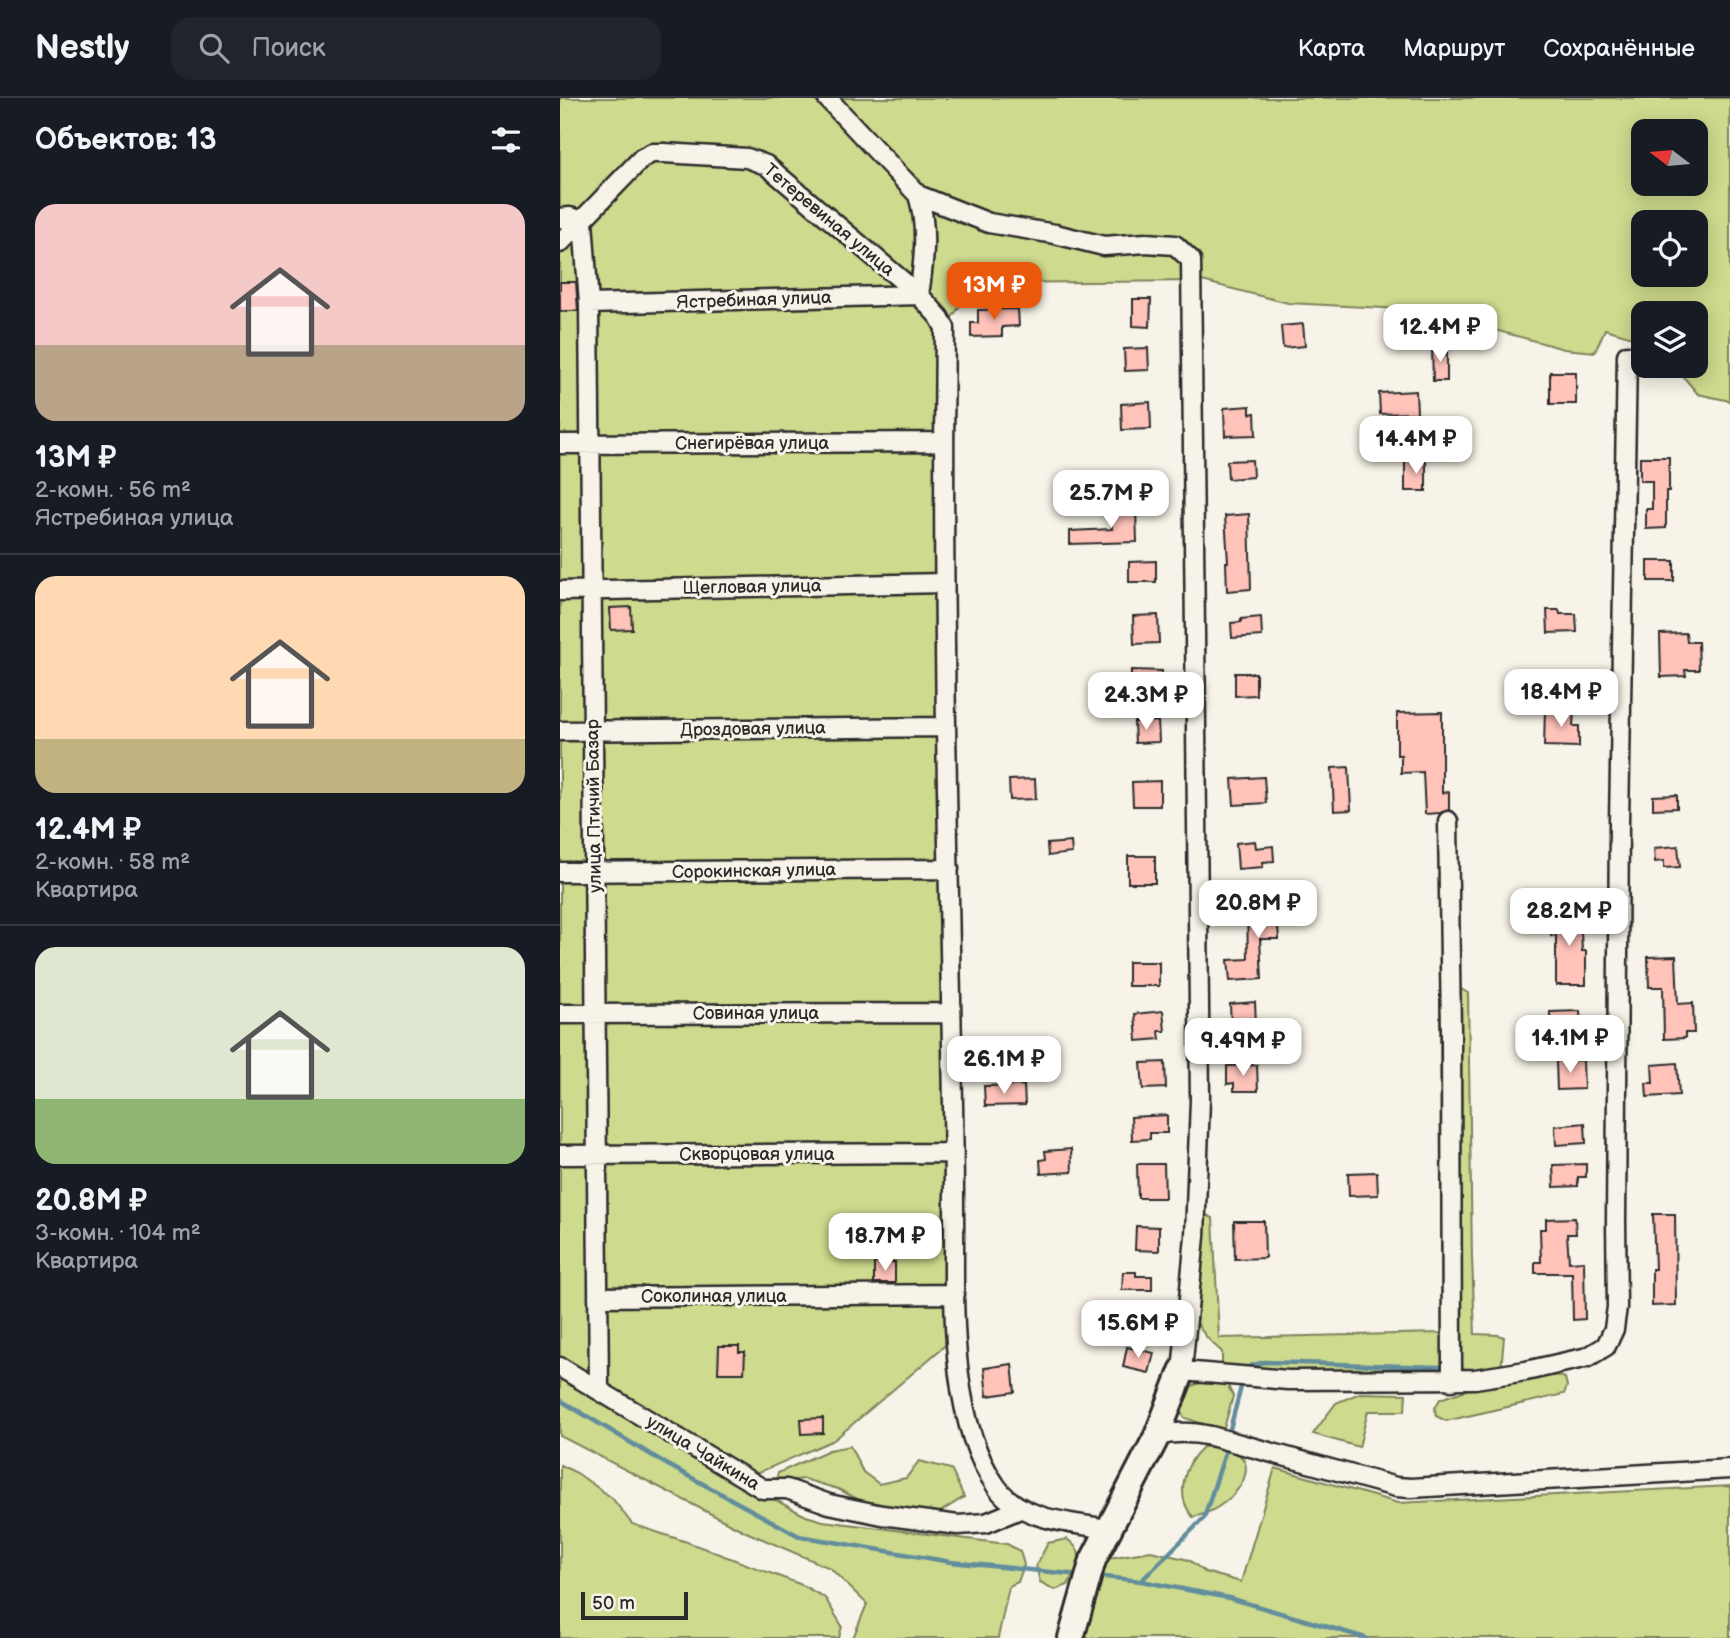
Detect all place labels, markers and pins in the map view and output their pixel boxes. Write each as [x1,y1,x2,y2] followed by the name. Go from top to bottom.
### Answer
[945,262,1043,322] pin: 13M ₽
[1375,304,1505,364] pin: 12.4M ₽
[1351,416,1481,476] pin: 14.4M ₽
[1046,470,1176,530] pin: 25.7M ₽
[1496,670,1626,729] pin: 18.4M ₽
[1081,672,1211,732] pin: 24.3M ₽
[1193,880,1323,940] pin: 20.8M ₽
[1504,888,1634,948] pin: 28.2M ₽
[1505,1016,1635,1075] pin: 14.1M ₽
[1178,1018,1308,1078] pin: 9.49M ₽
[939,1037,1069,1096] pin: 26.1M ₽
[820,1214,950,1273] pin: 18.7M ₽
[1073,1300,1203,1360] pin: 15.6M ₽

